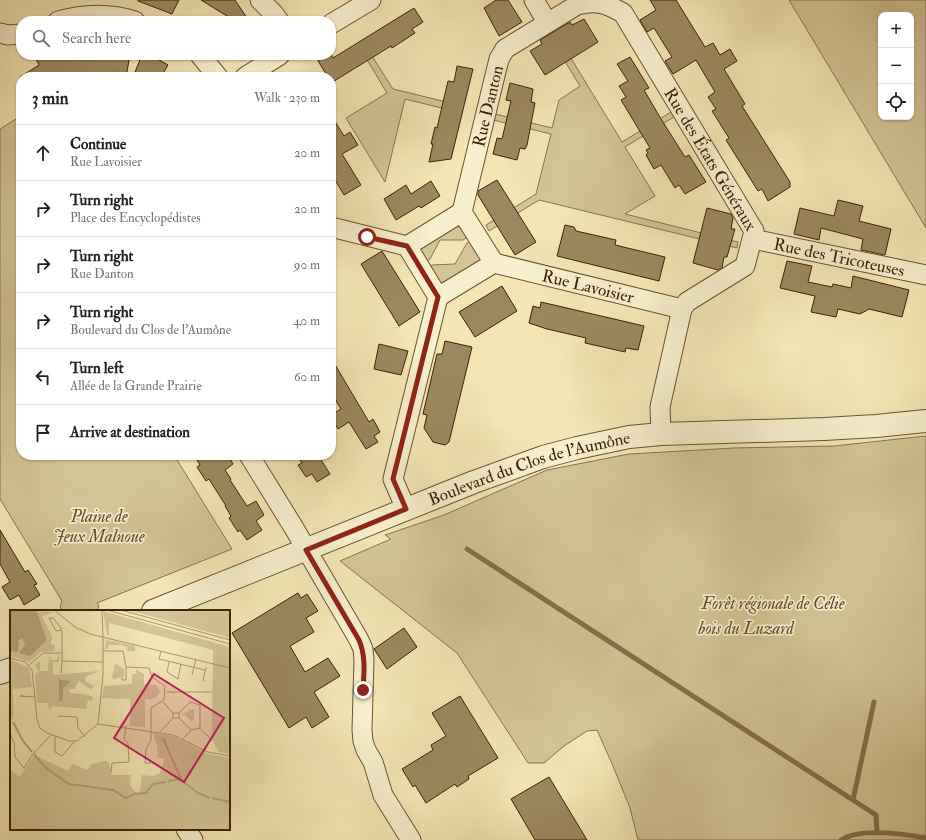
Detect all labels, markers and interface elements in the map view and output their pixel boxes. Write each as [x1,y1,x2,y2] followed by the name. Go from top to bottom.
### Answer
[878,12,914,120] map controls
[878,12,914,48] button: +
[16,16,336,60] search box
[30,27,52,49] icon: search
[62,29,131,48] text: Search here
[878,48,914,84] button: −
[468,63,508,149] street label: Rue Danton
[659,84,761,235] street label: Rue des États Généraux
[878,84,914,120] button: locate
[32,88,69,109] text: 3 min
[254,90,320,106] text: Walk · 230 m
[70,135,126,154] text: Continue
[32,142,54,164] icon: ahead
[294,145,320,161] text: 20 m
[70,154,142,170] text: Rue Lavoisier
[70,191,133,210] text: Turn right
[32,198,54,220] icon: right
[294,201,320,217] text: 20 m
[70,210,201,226] text: Place des Encyclopédistes
[358,228,376,246] route start
[772,234,907,281] street label: Rue des Tricoteuses
[70,247,133,266] text: Turn right
[32,254,54,276] icon: right
[294,257,320,273] text: 90 m
[540,265,637,308] street label: Rue Lavoisier
[70,266,134,282] text: Rue Danton
[70,303,133,322] text: Turn right
[32,310,54,332] icon: right
[294,313,320,329] text: 40 m
[70,322,231,338] text: Boulevard du Clos de l'Aumône
[70,359,124,378] text: Turn left
[32,366,54,388] icon: left
[294,369,320,385] text: 60 m
[70,378,202,394] text: Allée de la Grande Prairie
[32,422,54,444] icon: arrive
[70,423,190,442] text: Arrive at destination
[425,427,632,510] street label: Boulevard du Clos de l'Aumône
[53,506,145,547] park label: Plaine de Jeux Malnoue
[700,593,845,614] park label: Forêt régionale de Célie
[10,610,230,830] inset map
[697,618,795,639] park label: bois du Luzard
[354,681,372,699] route end

